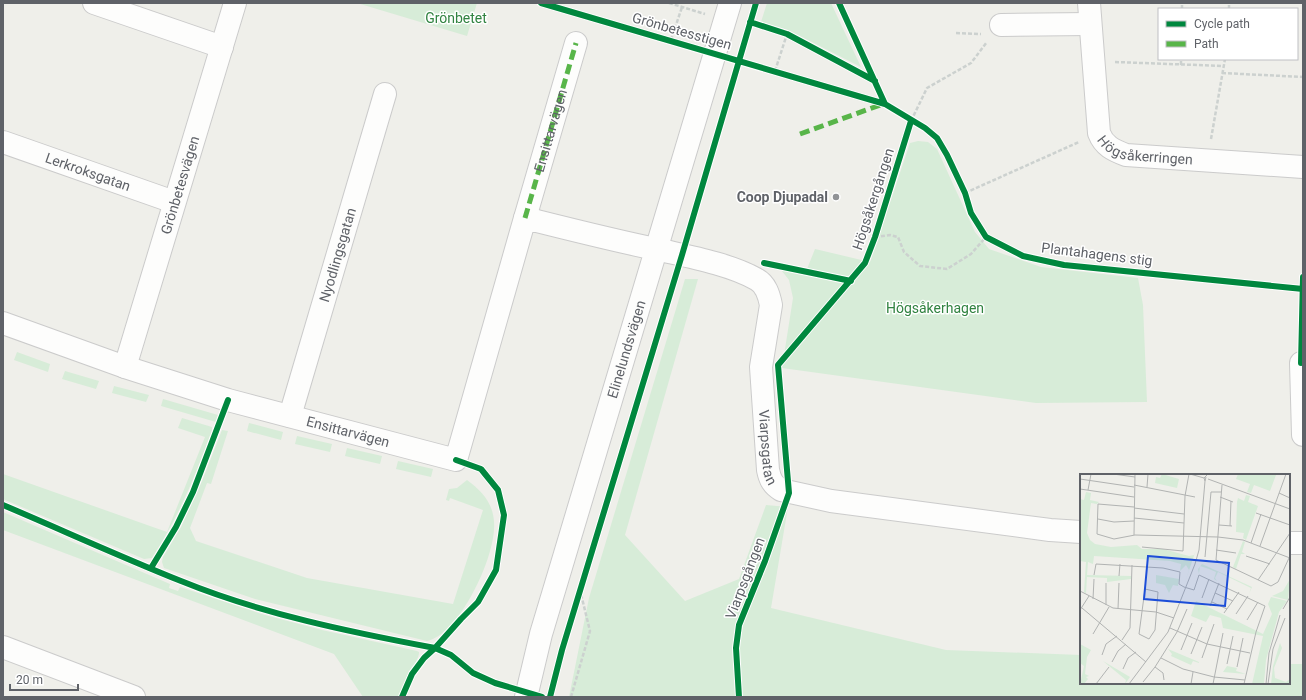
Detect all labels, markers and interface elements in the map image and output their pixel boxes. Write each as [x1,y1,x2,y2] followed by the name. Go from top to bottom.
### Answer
[1158,8,1298,60] legend
[630,9,734,53] street label: Grönbetesstigen
[425,10,487,26] park label: Grönbetet
[1194,17,1250,31] text: Cycle path
[1194,37,1219,51] text: Path
[531,87,570,174] street label: Ensittarvägen
[1094,132,1193,168] street label: Högsåkerringen
[158,134,202,236] street label: Grönbetesvägen
[849,146,897,252] street label: Högsåkergången
[43,149,133,194] street label: Lerkroksgatan
[737,189,828,205] place label: Coop Djupadal
[831,192,841,202] marker: Coop Djupadal
[316,206,359,304] street label: Nyodlingsgatan
[1040,239,1154,269] street label: Plantahagens stig
[604,298,648,400] street label: Elinelundsvägen
[886,300,984,316] park label: Högsåkerhagen
[756,409,780,488] street label: Viarpsgatan
[305,413,391,450] street label: Ensittarvägen
[1080,474,1290,684] inset map
[722,535,768,621] street label: Viarpsgången
[10,666,78,692] scale bar
[16,673,43,687] text: 20 m

